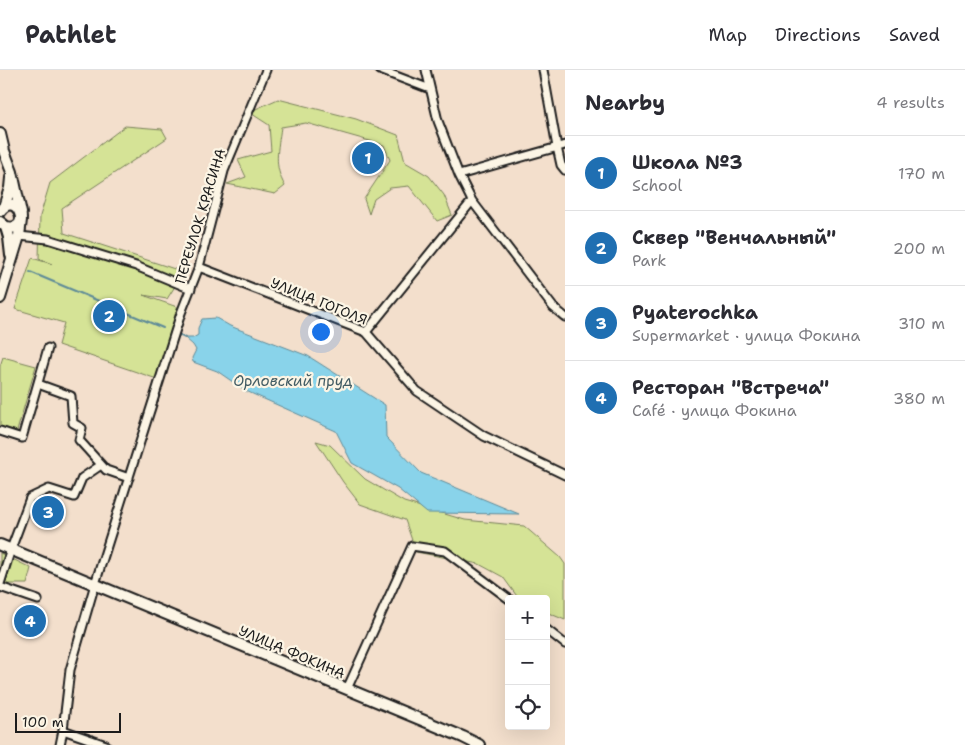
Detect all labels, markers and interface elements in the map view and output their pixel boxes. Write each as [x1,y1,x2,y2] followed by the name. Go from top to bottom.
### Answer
[25,19,116,51] text: Pathlet
[709,23,747,47] text: Map
[775,23,861,47] text: Directions
[889,23,940,47] text: Saved
[585,89,665,117] text: Nearby
[876,92,945,113] text: 4 results
[352,139,384,177] pin: 1
[171,146,229,286] street label: ПЕРЕУЛОК КРАСИНА
[632,150,743,175] text: Школа №3
[597,163,605,184] text: 1
[898,163,945,184] text: 170 m
[632,175,682,196] text: School
[632,225,836,250] text: Сквер "Венчальный"
[595,238,607,259] text: 2
[893,238,945,259] text: 200 m
[632,250,666,271] text: Park
[268,273,370,329] street label: УЛИЦА ГОГОЛЯ
[93,297,125,335] pin: 2
[632,300,758,325] text: Pyaterochka
[595,313,607,334] text: 3
[898,313,945,334] text: 310 m
[308,319,334,345] your location
[632,325,860,346] text: Supermarket · улица Фокина
[233,371,353,391] water label: Орловский пруд
[632,375,829,400] text: Ресторан "Встреча"
[595,388,607,409] text: 4
[893,388,945,409] text: 380 m
[632,400,797,421] text: Café · улица Фокина
[32,493,64,531] pin: 3
[505,595,550,730] map controls
[505,595,550,640] button: +
[14,602,46,640] pin: 4
[236,621,348,683] street label: УЛИЦА ФОКИНА
[505,640,550,685] button: −
[505,685,550,730] button: locate
[15,710,121,733] scale bar
[22,713,64,731] text: 100 m

